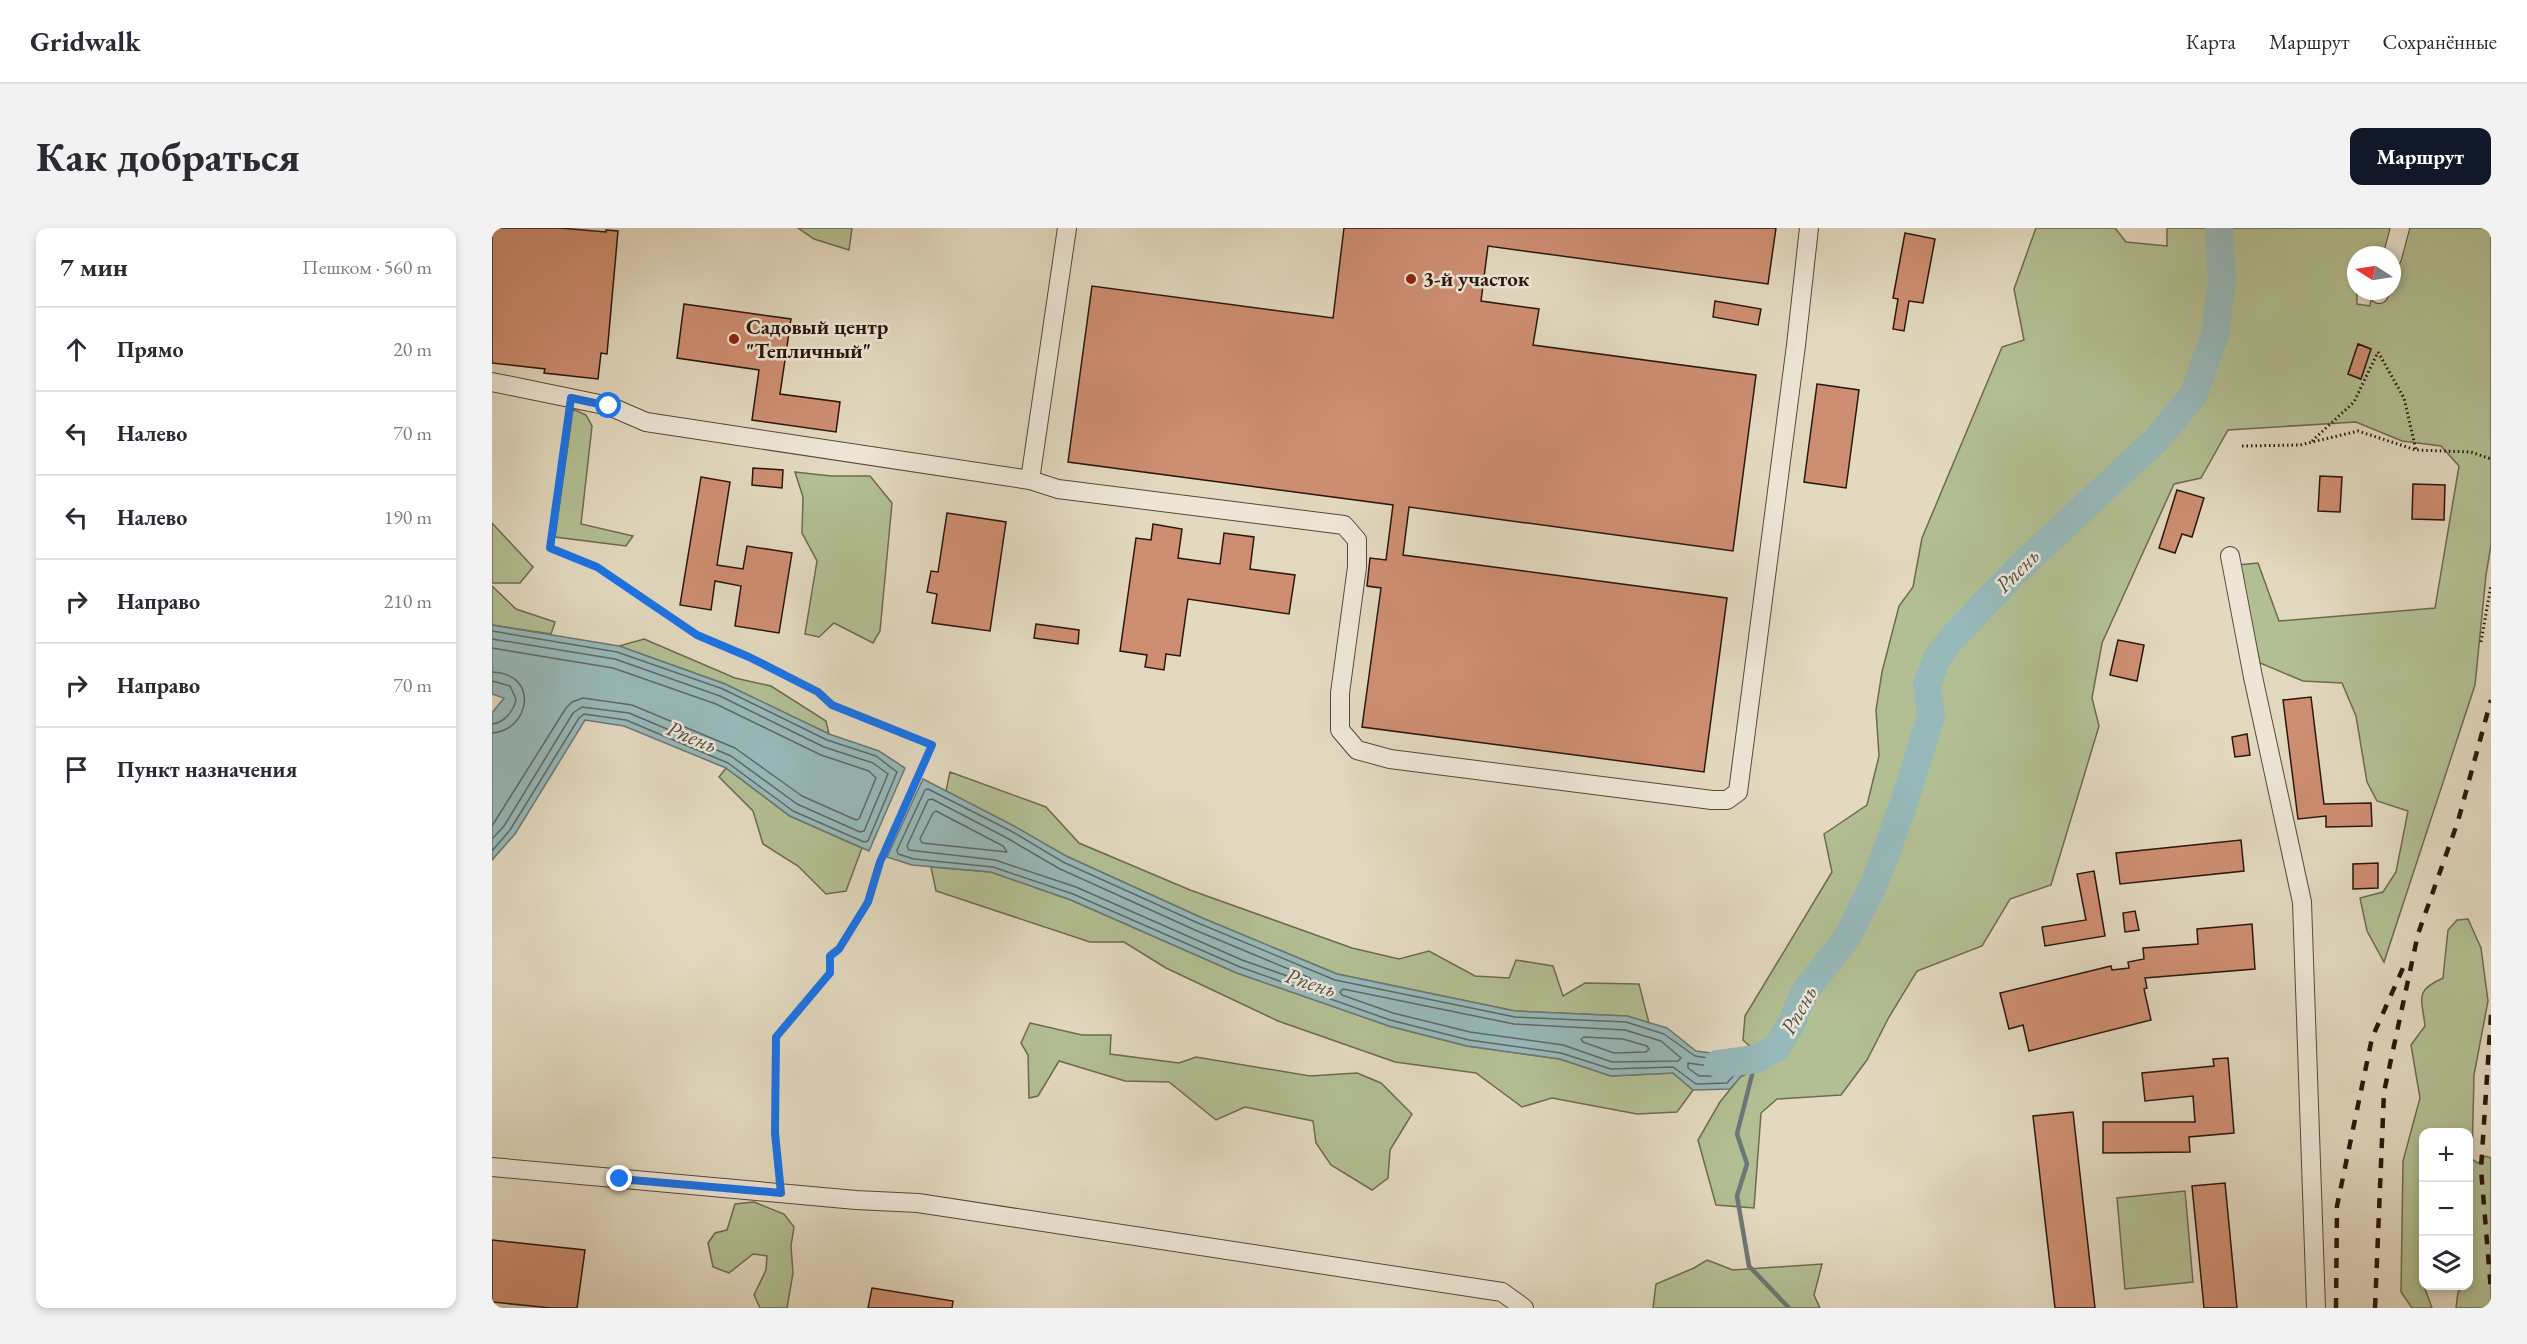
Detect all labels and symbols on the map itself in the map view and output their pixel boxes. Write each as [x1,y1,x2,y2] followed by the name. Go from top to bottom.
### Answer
[2347,246,2401,300] north arrow
[1423,265,1530,292] place label: 3-й участок
[1404,272,1418,286] marker: 3-й участок
[746,313,889,364] place label: Садовый центр "Тепличный"
[727,332,741,346] marker: Садовый центр "Тепличный"
[595,392,621,418] route start
[1989,542,2046,599] water label: Рпень
[662,713,721,760] water label: Рпень
[1282,961,1340,1004] water label: Рпень
[1773,980,1824,1040] water label: Рпень
[606,1165,632,1191] route end

